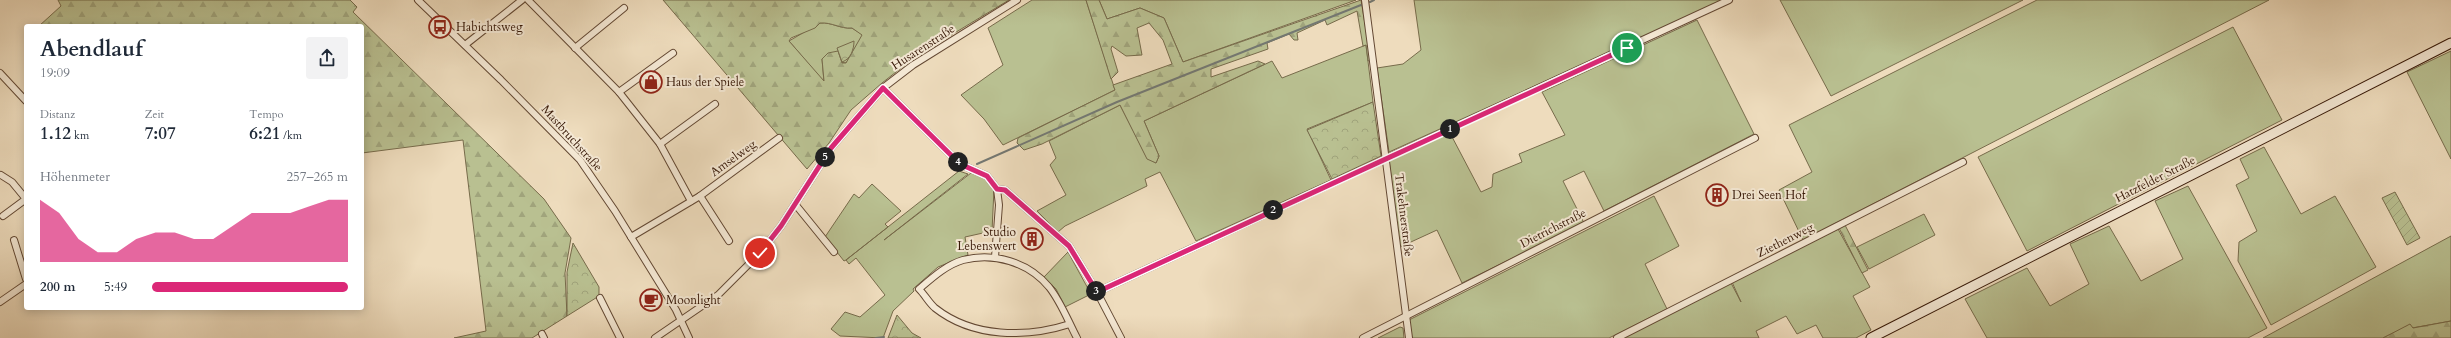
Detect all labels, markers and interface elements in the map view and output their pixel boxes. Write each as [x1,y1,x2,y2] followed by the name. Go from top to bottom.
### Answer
[427,14,453,40] bus stop icon: Habichtsweg
[456,19,523,35] place label: Habichtsweg
[888,21,958,73] street label: Husarenstraße
[1610,31,1644,65] pin
[40,34,143,64] text: Abendlauf
[306,37,348,79] button: share
[1616,37,1638,59] icon: arrive
[40,64,70,82] text: 19:09
[638,69,664,95] shop icon: Haus der Spiele
[666,74,744,90] place label: Haus der Spiele
[538,102,606,174] street label: Mastbruchstraße
[40,107,75,122] text: Distanz
[145,107,164,122] text: Zeit
[249,107,284,122] text: Tempo
[1440,119,1460,139] pin: 1
[1447,121,1453,136] text: 1
[40,122,71,145] text: 1.12
[145,122,176,145] text: 7:07
[249,122,280,145] text: 6:21
[71,128,89,143] text: km
[280,128,302,143] text: /km
[707,136,759,180] street label: Amselweg
[815,147,835,167] pin: 5
[822,149,828,164] text: 5
[948,152,968,172] pin: 4
[2112,152,2198,206] street label: Hatzfelder Straße
[955,154,961,169] text: 4
[40,168,110,186] text: Höhenmeter
[286,168,348,186] text: 257–265 m
[1391,173,1417,257] street label: Trakehnerstraße
[1704,182,1730,208] building icon: Drei Seen Hof
[1732,187,1808,203] place label: Drei Seen Hof
[1263,200,1283,220] pin: 2
[1270,202,1276,217] text: 2
[1517,204,1589,252] street label: Dietrichstraße
[1754,219,1816,261] street label: Ziethenweg
[957,224,1017,254] place label: Studio Lebenswert
[1019,226,1045,252] building icon: Studio Lebenswert
[743,236,777,270] pin
[749,242,771,264] icon: check
[40,278,75,296] text: 200 m
[104,278,127,296] text: 5:49
[1086,281,1106,301] pin: 3
[1093,283,1099,298] text: 3
[638,287,664,313] cafe icon: Moonlight
[666,292,721,308] place label: Moonlight

